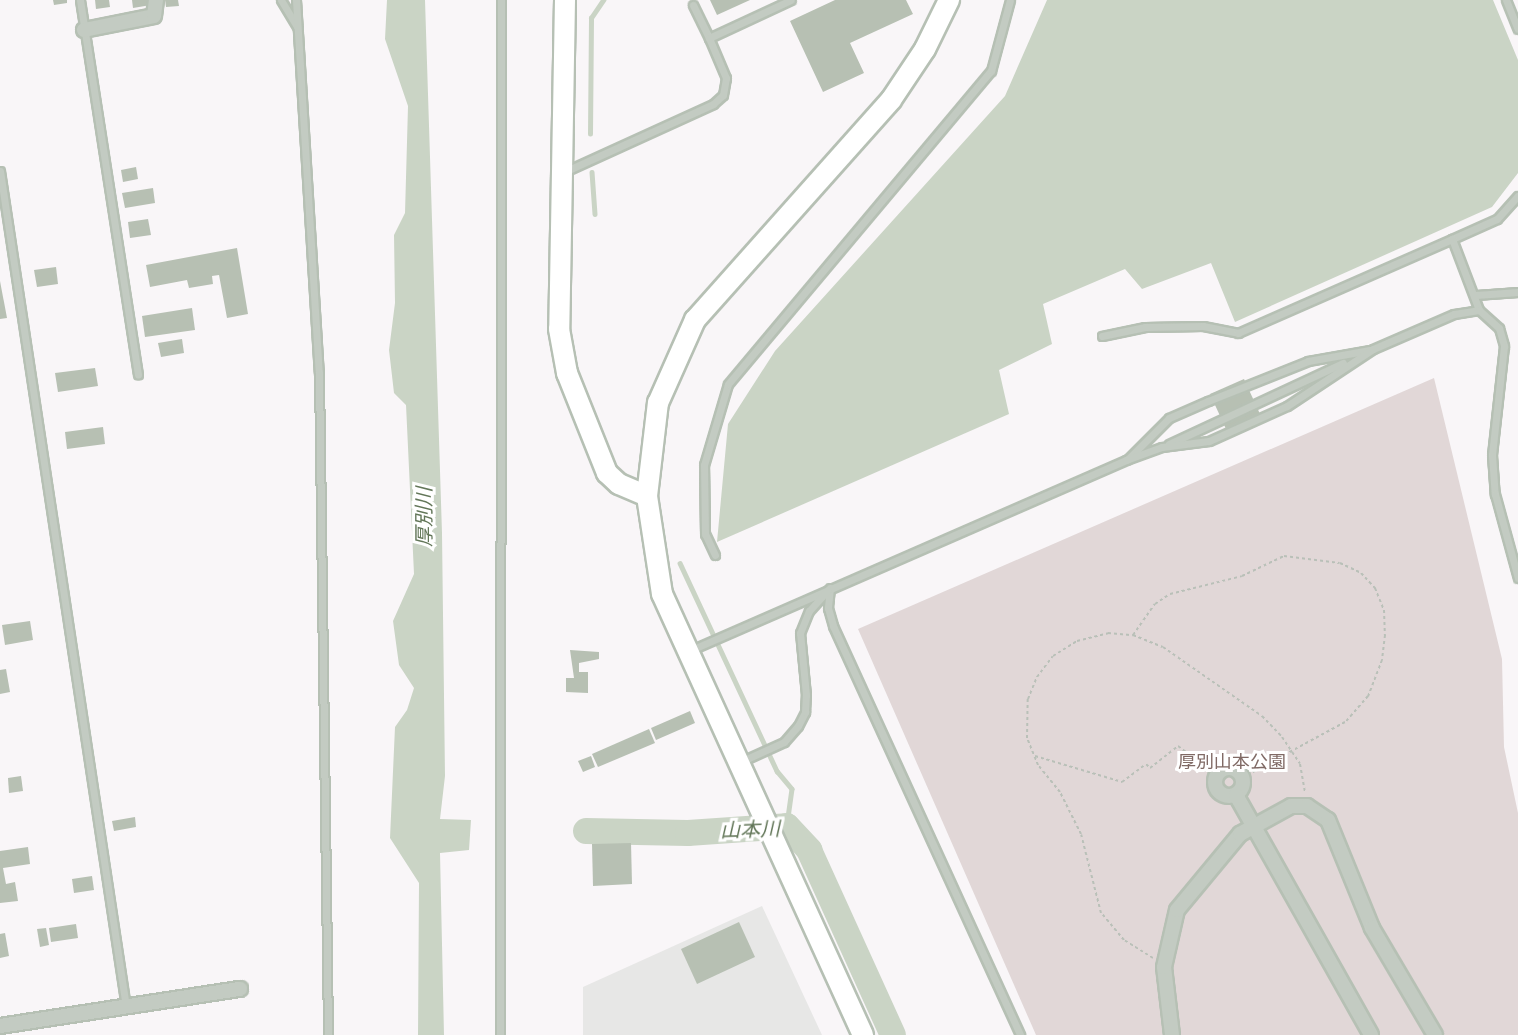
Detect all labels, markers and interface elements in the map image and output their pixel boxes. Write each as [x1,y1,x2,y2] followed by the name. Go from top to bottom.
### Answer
[412,487,436,547] water label: 厚別川
[1178,751,1286,773] park label: 厚別山本公園
[720,817,780,843] water label: 山本川

